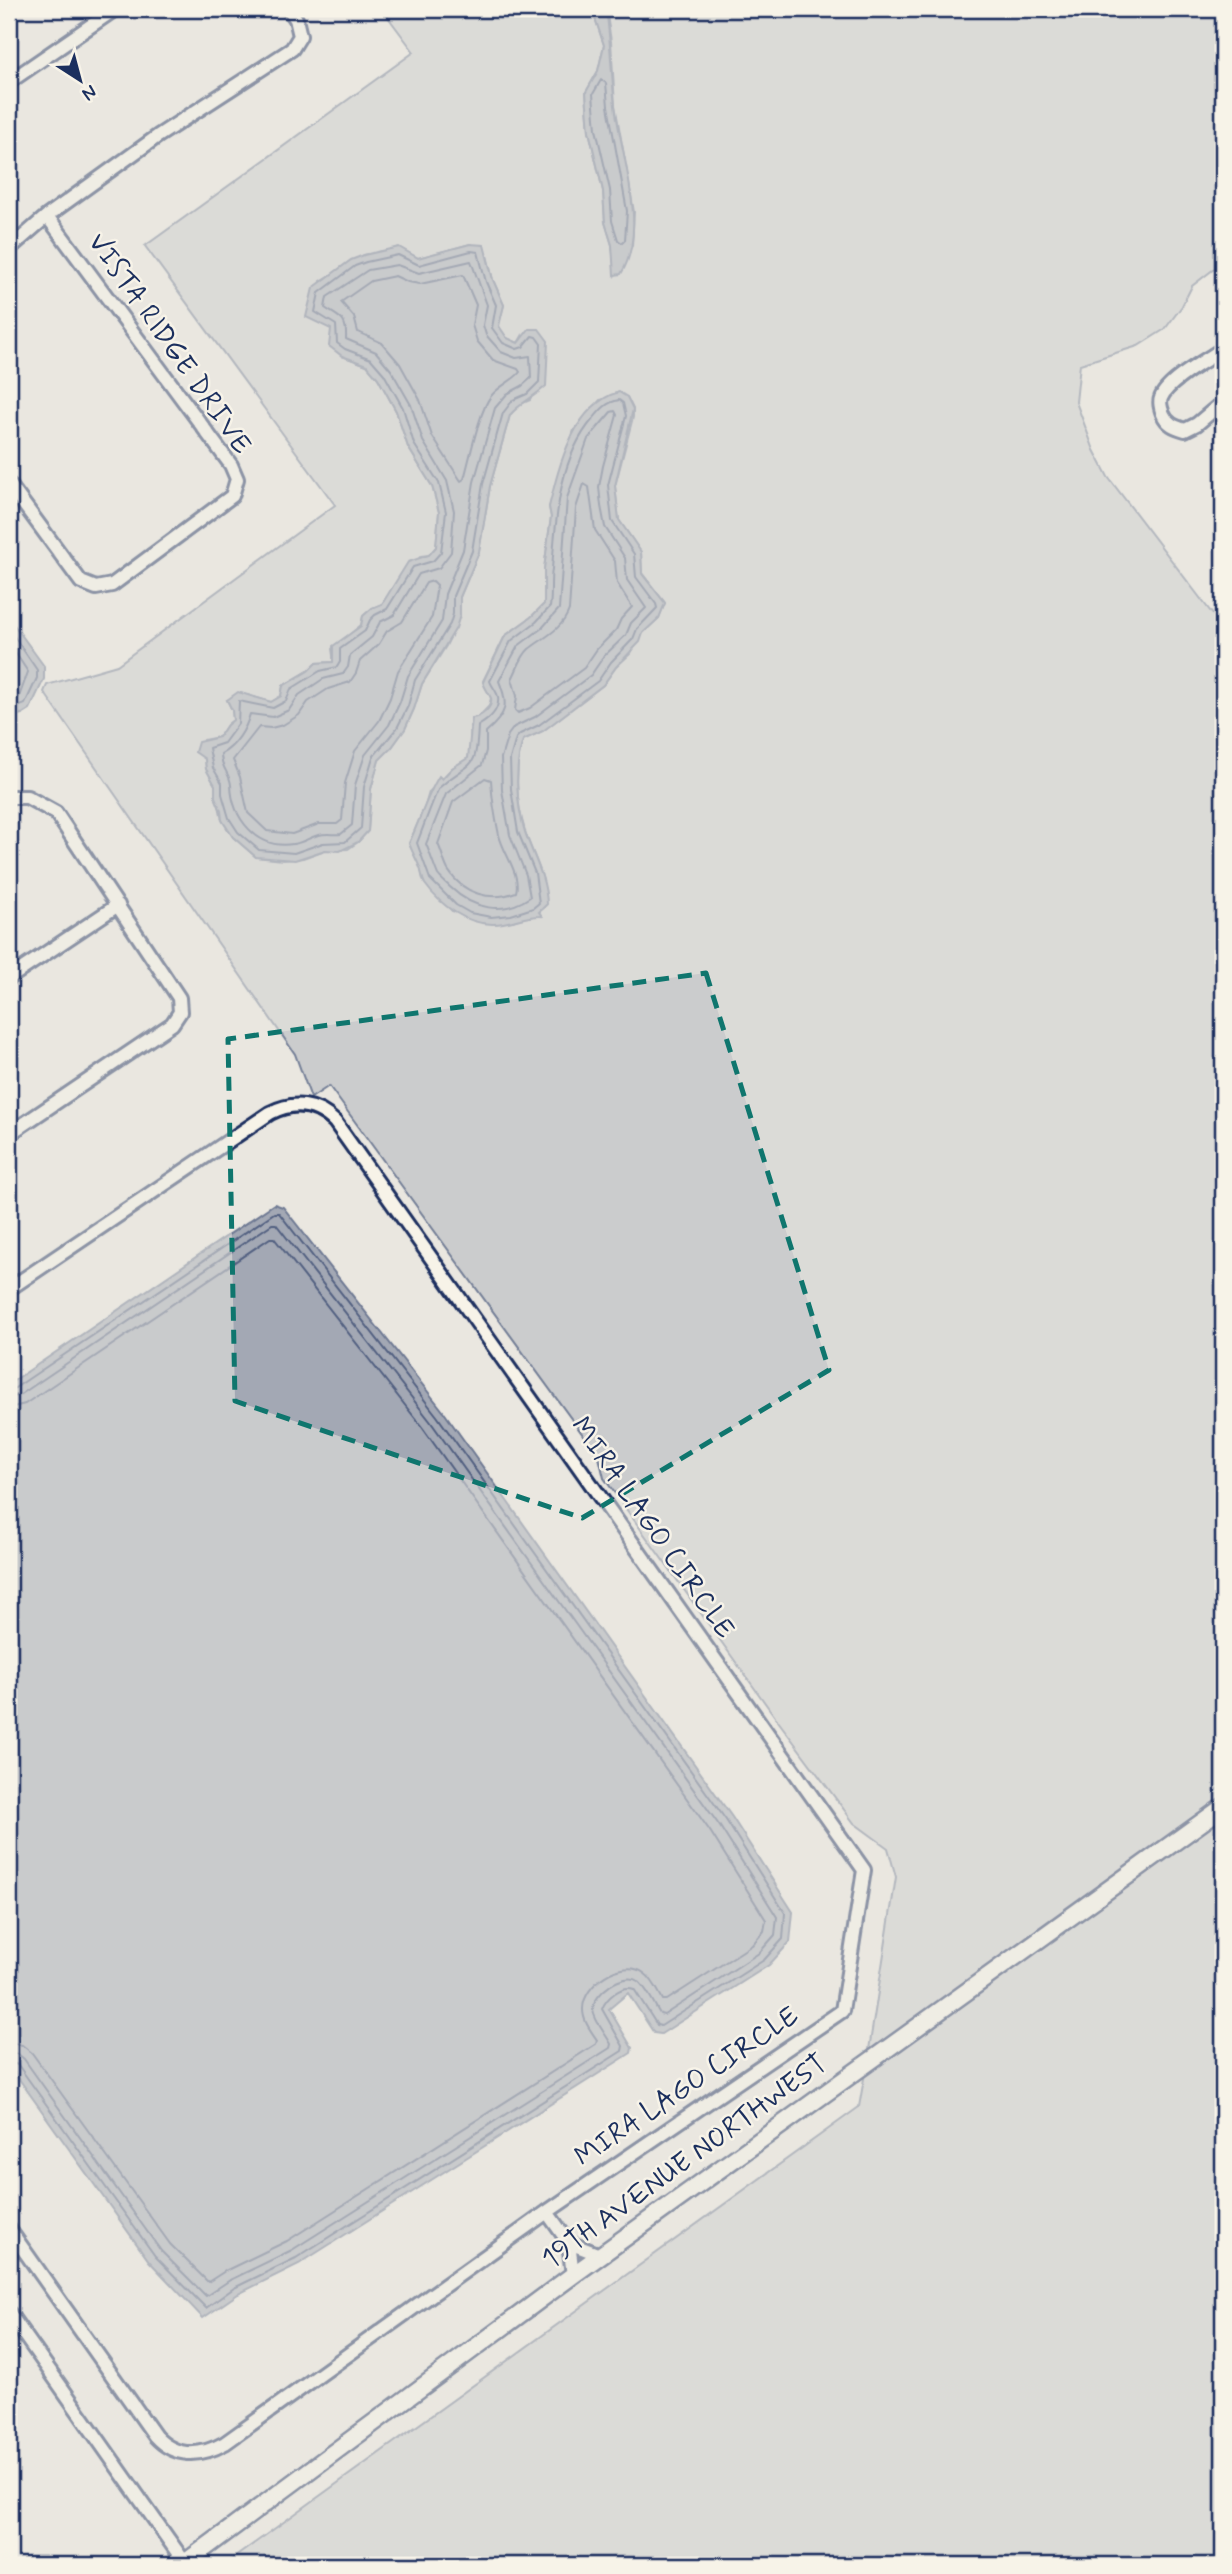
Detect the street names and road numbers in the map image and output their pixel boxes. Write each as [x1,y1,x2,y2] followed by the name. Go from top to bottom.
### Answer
[79,226,259,462] street label: VISTA RIDGE DRIVE
[562,1410,742,1646] street label: MIRA LAGO CIRCLE
[568,1998,806,2176] street label: MIRA LAGO CIRCLE
[535,2046,835,2278] street label: 19TH AVENUE NORTHWEST

